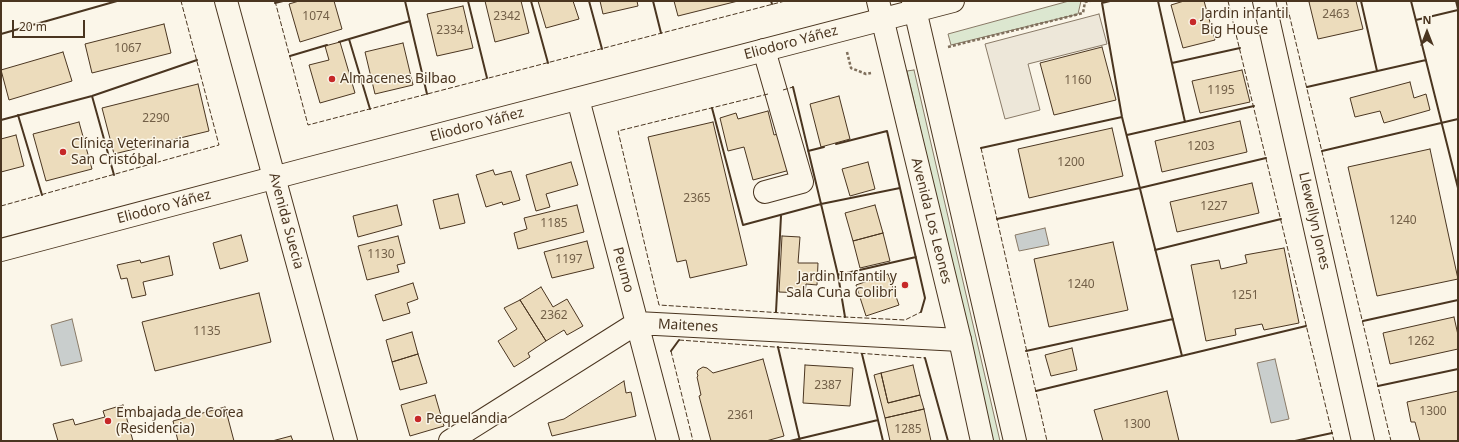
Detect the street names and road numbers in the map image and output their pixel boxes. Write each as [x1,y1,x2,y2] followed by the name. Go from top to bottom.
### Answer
[742,22,840,64] street label: Eliodoro Yáñez
[428,104,526,146] street label: Eliodoro Yáñez
[907,156,955,286] street label: Avenida Los Leones
[265,171,307,271] street label: Avenida Suecia
[1295,171,1333,271] street label: Llewellyn Jones
[115,186,213,228] street label: Eliodoro Yáñez
[609,245,637,295] street label: Peumo
[657,316,719,336] street label: Maitenes

